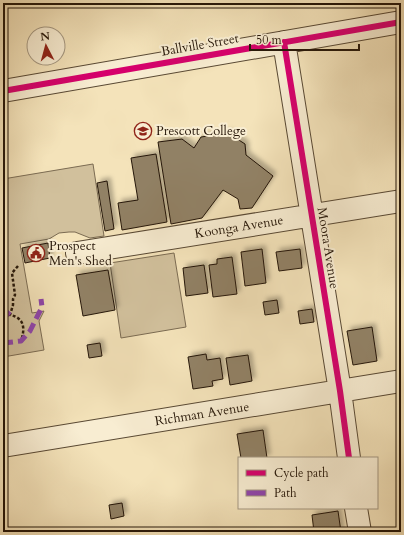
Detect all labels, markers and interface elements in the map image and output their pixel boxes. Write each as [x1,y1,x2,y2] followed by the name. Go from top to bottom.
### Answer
[26,26,66,66] north arrow
[250,26,359,52] scale bar
[39,29,51,45] text: N
[160,29,240,61] street label: Ballville Street
[256,32,283,48] text: 50 m
[133,121,153,141] school or university icon: Prescott College
[156,122,246,140] place label: Prescott College
[313,206,343,290] street label: Moora Avenue
[193,211,285,243] street label: Koonga Avenue
[49,237,112,270] place label: Prospect Men's Shed
[26,243,46,263] public building icon: Prospect Men's Shed
[153,398,251,430] street label: Richman Avenue
[238,457,378,509] legend
[274,465,329,481] text: Cycle path
[274,485,297,501] text: Path

